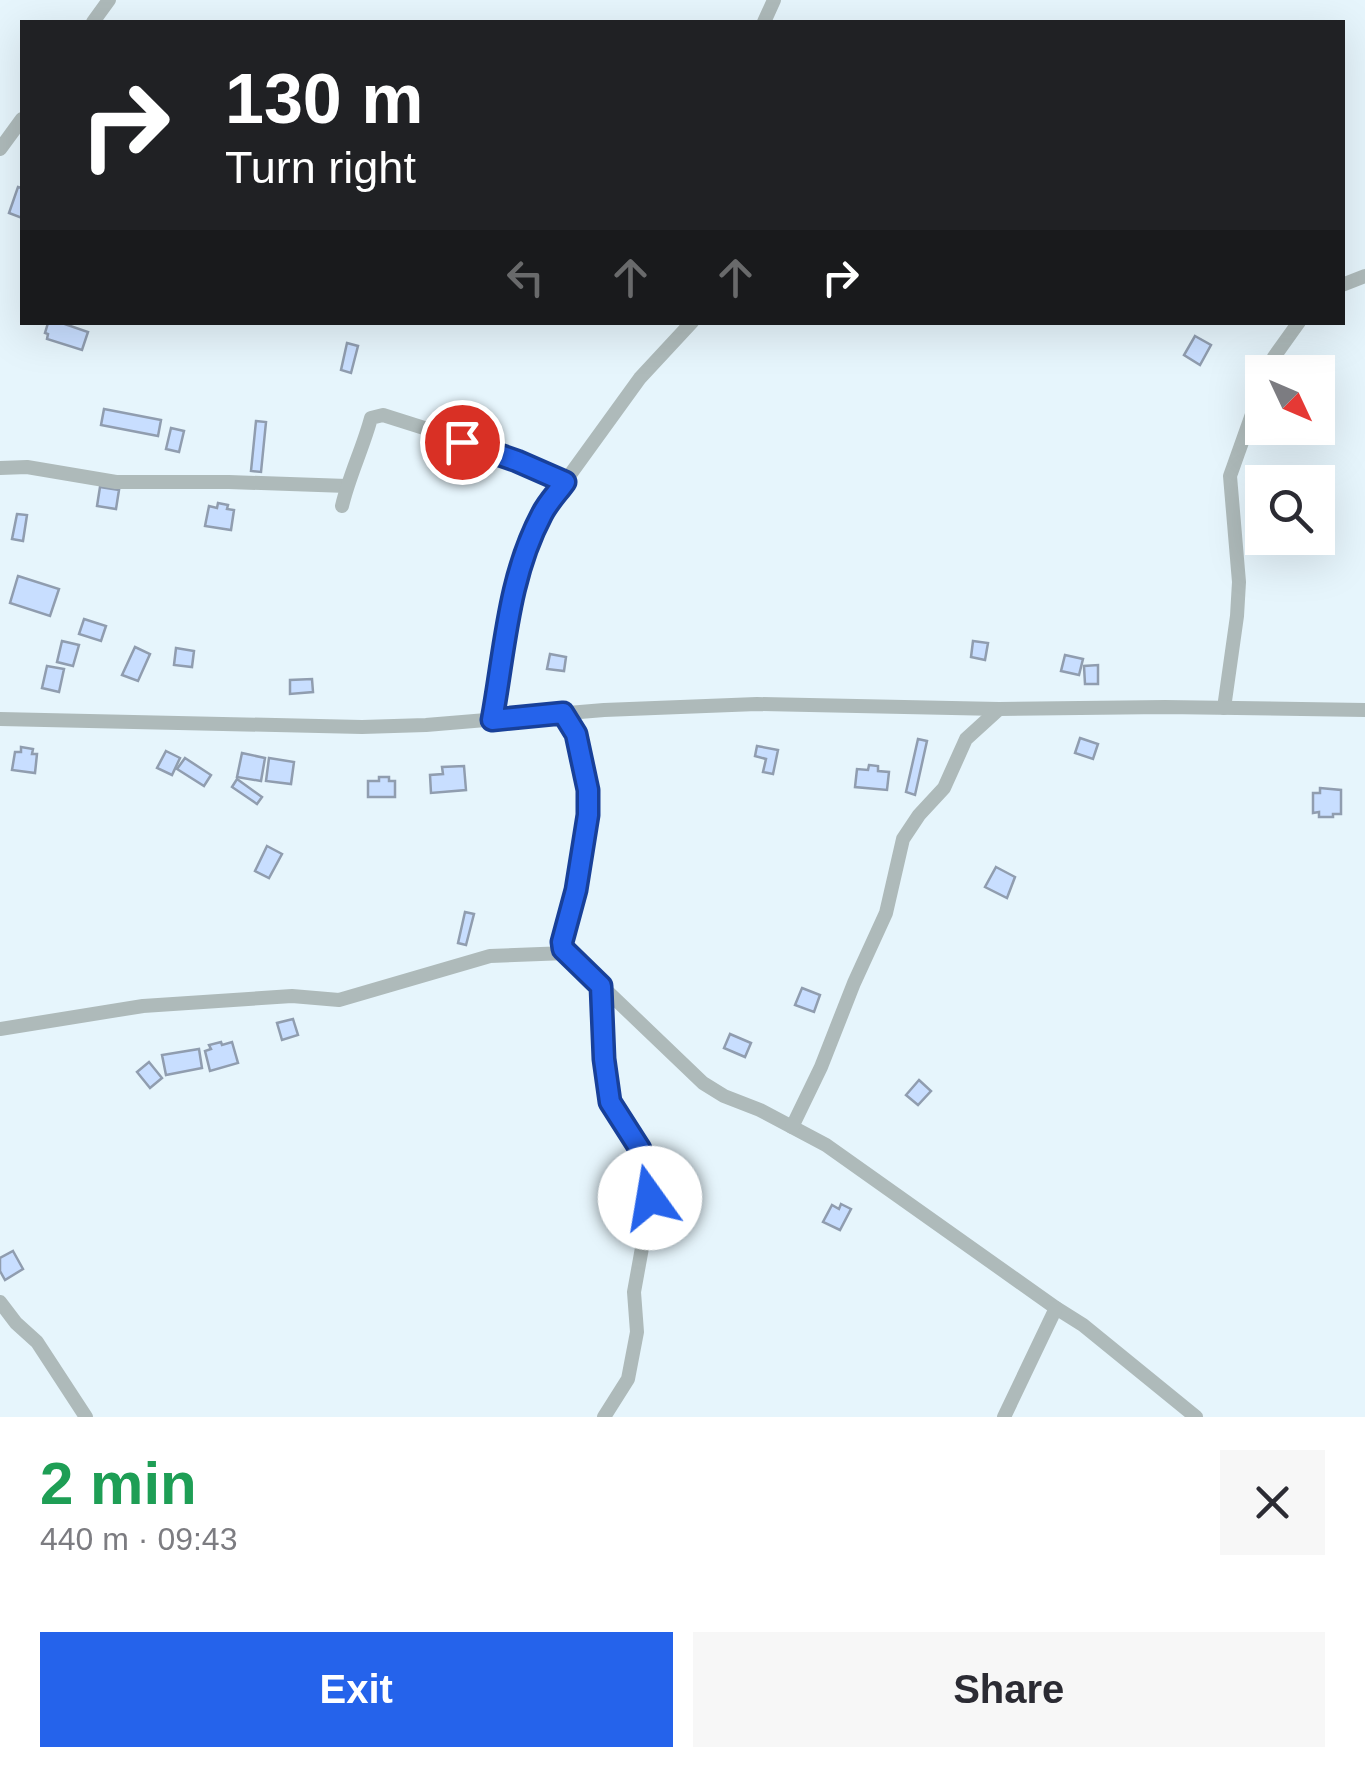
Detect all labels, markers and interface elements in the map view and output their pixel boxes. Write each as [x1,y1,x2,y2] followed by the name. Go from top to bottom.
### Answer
[60,60,190,190] icon: right
[225,60,423,138] text: 130 m
[225,142,416,193] text: Turn right
[498,250,553,305] icon: left
[603,250,658,305] icon: ahead
[708,250,763,305] icon: ahead
[813,250,868,305] icon: right
[1245,355,1335,445] north arrow
[1245,355,1335,555] map controls
[420,400,505,485] pin
[435,415,490,470] icon: arrive
[1245,465,1335,555] button: search
[598,1146,702,1250] position arrow
[40,1450,197,1517] text: 2 min
[1220,1450,1325,1555] button: close
[40,1521,237,1557] text: 440 m · 09:43
[40,1632,673,1747] button: Exit
[693,1632,1325,1747] button: Share

